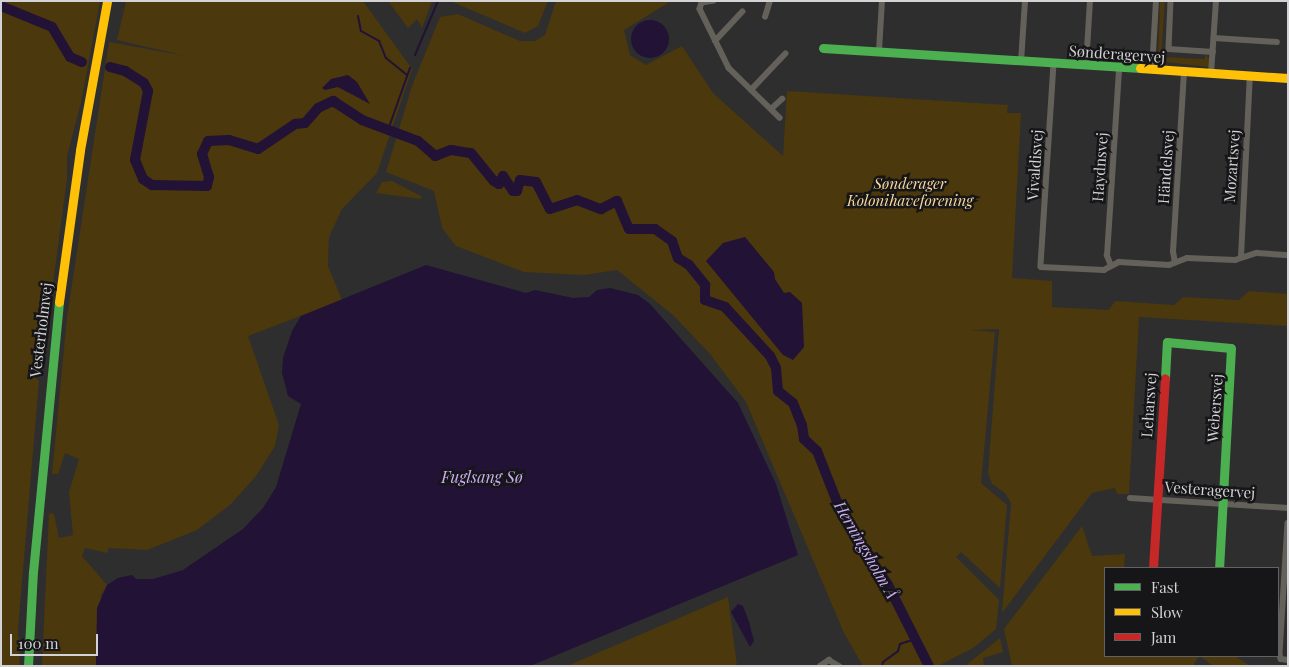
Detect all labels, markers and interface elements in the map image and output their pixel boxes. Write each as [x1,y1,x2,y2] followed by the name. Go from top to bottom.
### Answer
[1068,42,1166,66] street label: Sønderagervej
[1024,129,1046,201] street label: Vivaldisvej
[1220,129,1244,203] street label: Mozartsvej
[1154,130,1178,204] street label: Händelsvej
[1089,132,1111,202] street label: Haydnsvej
[847,174,973,209] park label: Sønderager Kolonihaveforening
[26,282,56,378] street label: Vesterholmvej
[1138,372,1160,438] street label: Leharsvej
[1204,373,1226,443] street label: Webersvej
[441,467,523,487] water label: Fuglsang Sø
[1164,478,1256,502] street label: Vesteragervej
[830,498,902,602] water label: Herningsholm Å
[1104,567,1279,657] legend
[1151,577,1179,597] text: Fast
[1151,602,1183,622] text: Slow
[12,624,100,656] scale bar
[1151,627,1176,647] text: Jam
[18,633,59,653] text: 100 m

